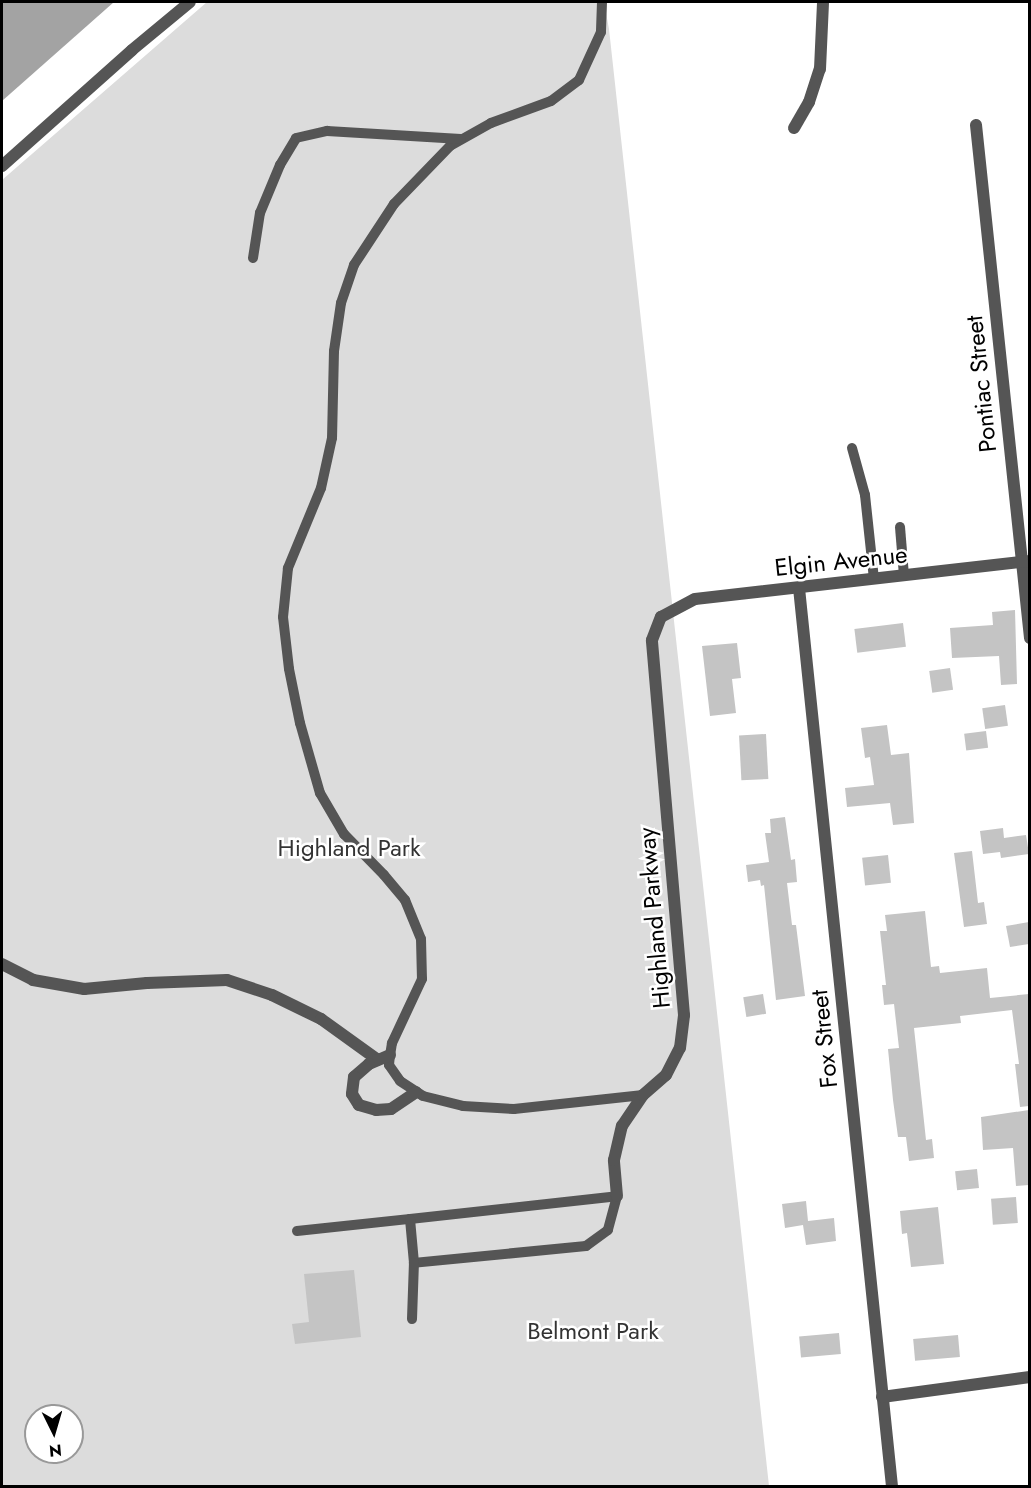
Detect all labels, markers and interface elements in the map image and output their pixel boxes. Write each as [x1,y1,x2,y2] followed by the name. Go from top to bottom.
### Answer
[959,314,1003,454] street label: Pontiac Street
[773,540,909,582] street label: Elgin Avenue
[632,826,676,1010] street label: Highland Parkway
[278,834,420,862] park label: Highland Park
[805,988,843,1090] street label: Fox Street
[527,1317,659,1345] park label: Belmont Park
[24,1404,84,1464] north arrow
[48,1438,63,1462] text: N

